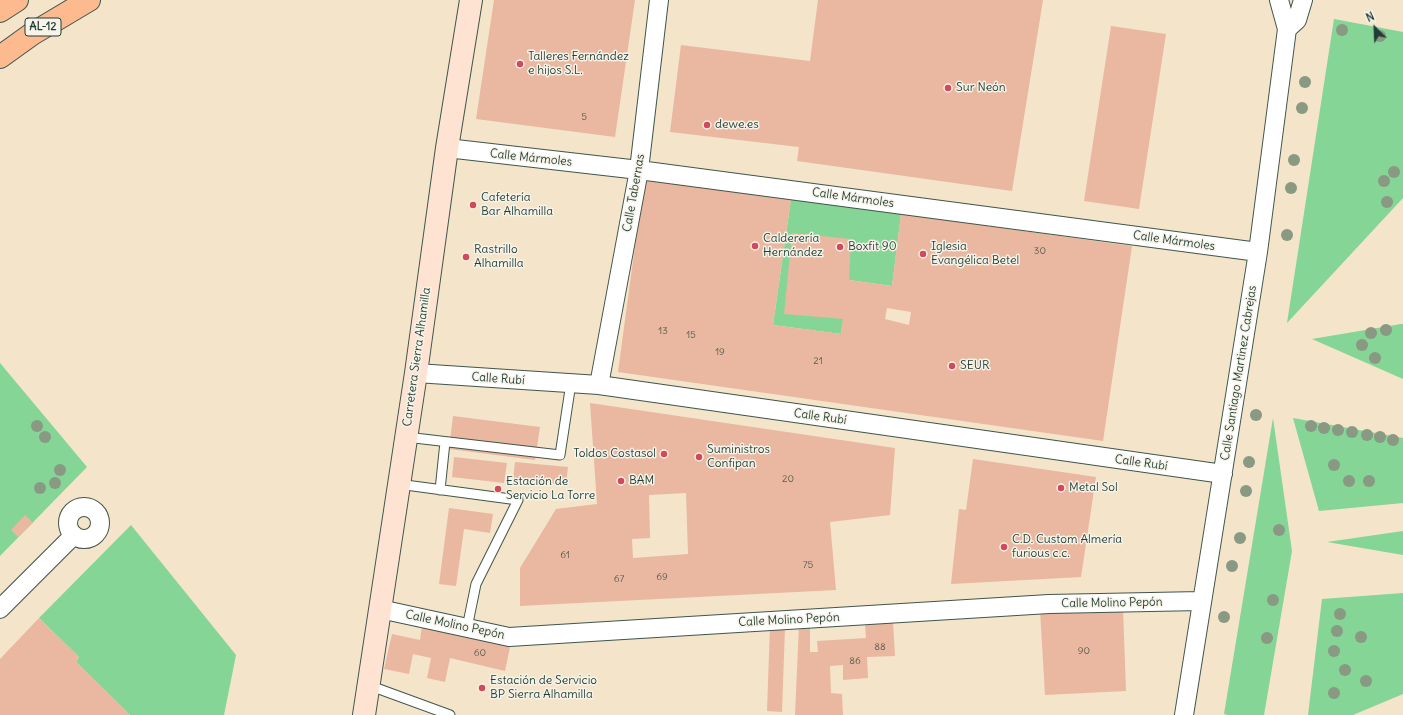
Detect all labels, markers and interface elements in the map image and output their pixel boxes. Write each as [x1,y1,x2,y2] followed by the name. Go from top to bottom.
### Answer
[1355,8,1395,48] north arrow
[1364,9,1376,25] text: N
[25,18,61,36] road number: AL-12
[528,50,629,78] place label: Talleres Fernández e hijos S.L.
[515,59,525,69] marker: Talleres Fernández e hijos S.L.
[956,81,1006,95] place label: Sur Neón
[943,83,953,93] marker: Sur Neón
[581,111,587,123] house number: 5
[715,118,759,132] place label: dewe.es
[702,120,712,130] marker: dewe.es
[489,147,573,169] street label: Calle Mármoles
[620,153,648,233] street label: Calle Tabernas
[811,185,895,211] street label: Calle Mármoles
[481,191,553,219] place label: Cafetería Bar Alhamilla
[468,200,478,210] marker: Cafetería Bar Alhamilla
[1132,228,1216,254] street label: Calle Mármoles
[763,232,823,260] place label: Calderería Hernández
[848,240,897,254] place label: Boxfit 90
[931,240,1019,268] place label: Iglesia Evangélica Betel
[750,241,760,251] marker: Calderería Hernández
[835,242,845,252] marker: Boxfit 90
[474,243,524,271] place label: Rastrillo Alhamilla
[1034,245,1046,257] house number: 30
[918,249,928,259] marker: Iglesia Evangélica Betel
[461,252,471,262] marker: Rastrillo Alhamilla
[1218,284,1260,462] street label: Calle Santiago Martinez Cabrejas
[400,287,434,427] street label: Carretera Sierra Alhamilla
[658,325,668,337] house number: 13
[686,329,696,341] house number: 15
[715,346,725,358] house number: 19
[813,355,823,367] house number: 21
[960,359,990,373] place label: SEUR
[947,361,957,371] marker: SEUR
[471,370,525,388] street label: Calle Rubí
[793,406,847,428] street label: Calle Rubí
[707,443,770,471] place label: Suministros Confipan
[573,447,656,461] place label: Toldos Costasol
[659,449,669,459] marker: Toldos Costasol
[694,452,704,462] marker: Suministros Confipan
[1114,452,1168,474] street label: Calle Rubí
[782,473,794,485] house number: 20
[629,474,654,488] place label: BAM
[506,475,595,503] place label: Estación de Servicio La Torre
[616,476,626,486] marker: BAM
[1069,481,1118,495] place label: Metal Sol
[1056,483,1066,493] marker: Metal Sol
[493,484,503,494] marker: Estación de Servicio La Torre
[1012,533,1122,561] place label: C.D. Custom Almería furious c.c.
[999,542,1009,552] marker: C.D. Custom Almería furious c.c.
[560,549,570,561] house number: 61
[803,559,813,571] house number: 75
[656,571,668,583] house number: 69
[614,573,624,585] house number: 67
[1061,595,1163,611] street label: Calle Molino Pepón
[404,607,506,643] street label: Calle Molino Pepón
[738,610,840,630] street label: Calle Molino Pepón
[874,641,886,653] house number: 88
[1078,645,1090,657] house number: 90
[474,647,486,659] house number: 60
[849,655,861,667] house number: 86
[490,674,597,702] place label: Estación de Servicio BP Sierra Alhamilla
[477,683,487,693] marker: Estación de Servicio BP Sierra Alhamilla

